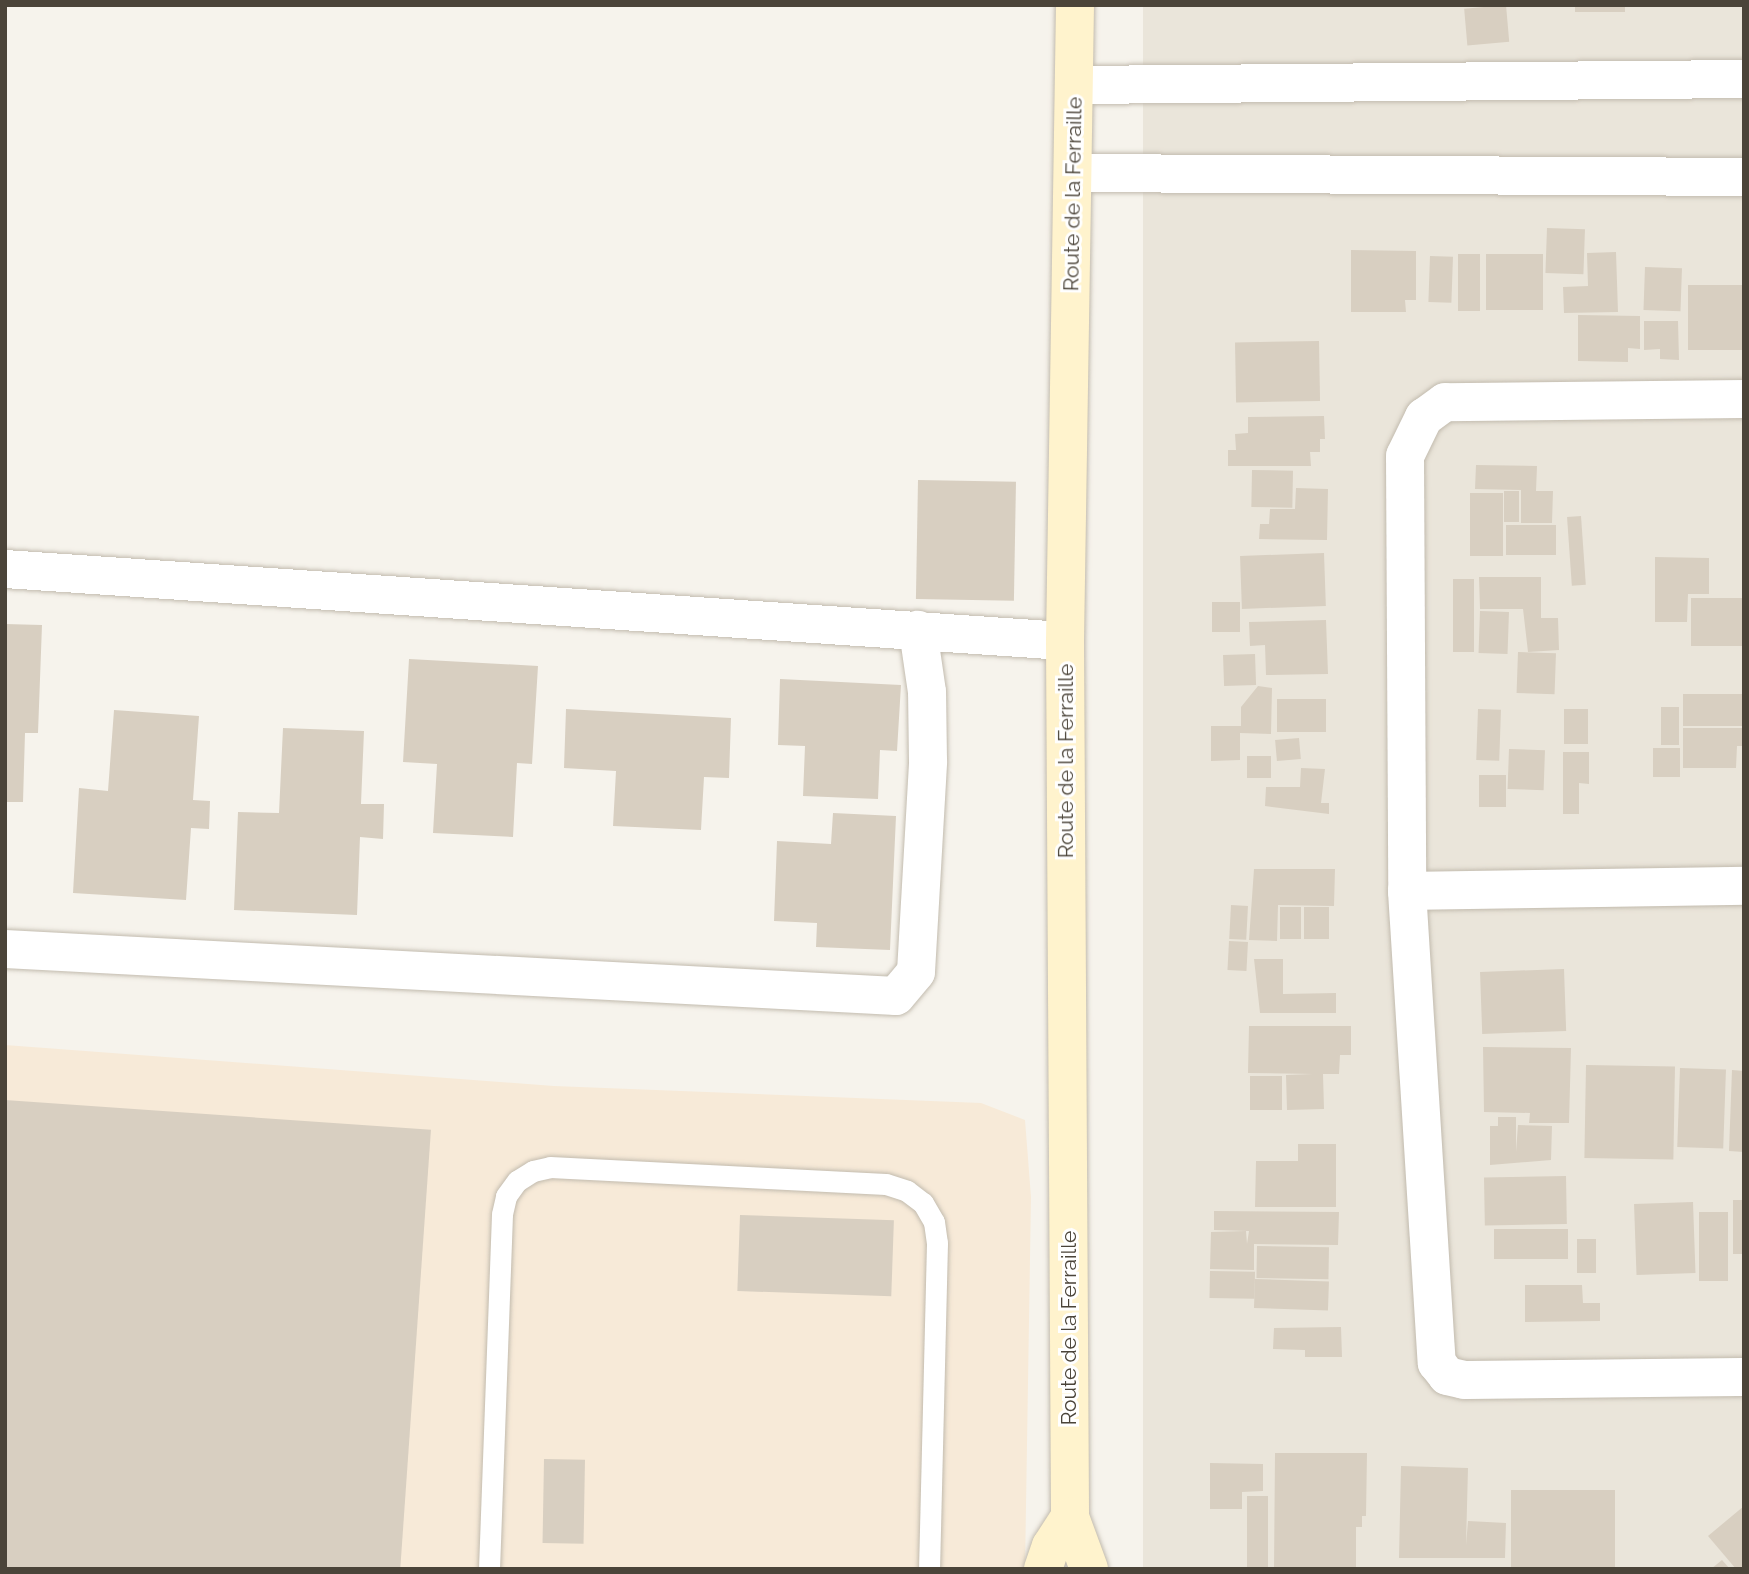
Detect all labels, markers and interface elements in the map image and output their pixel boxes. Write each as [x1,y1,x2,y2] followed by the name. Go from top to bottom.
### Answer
[1059,96,1087,292] street label: Route de la Ferraille
[1053,664,1079,858] street label: Route de la Ferraille
[1056,1231,1082,1425] street label: Route de la Ferraille

